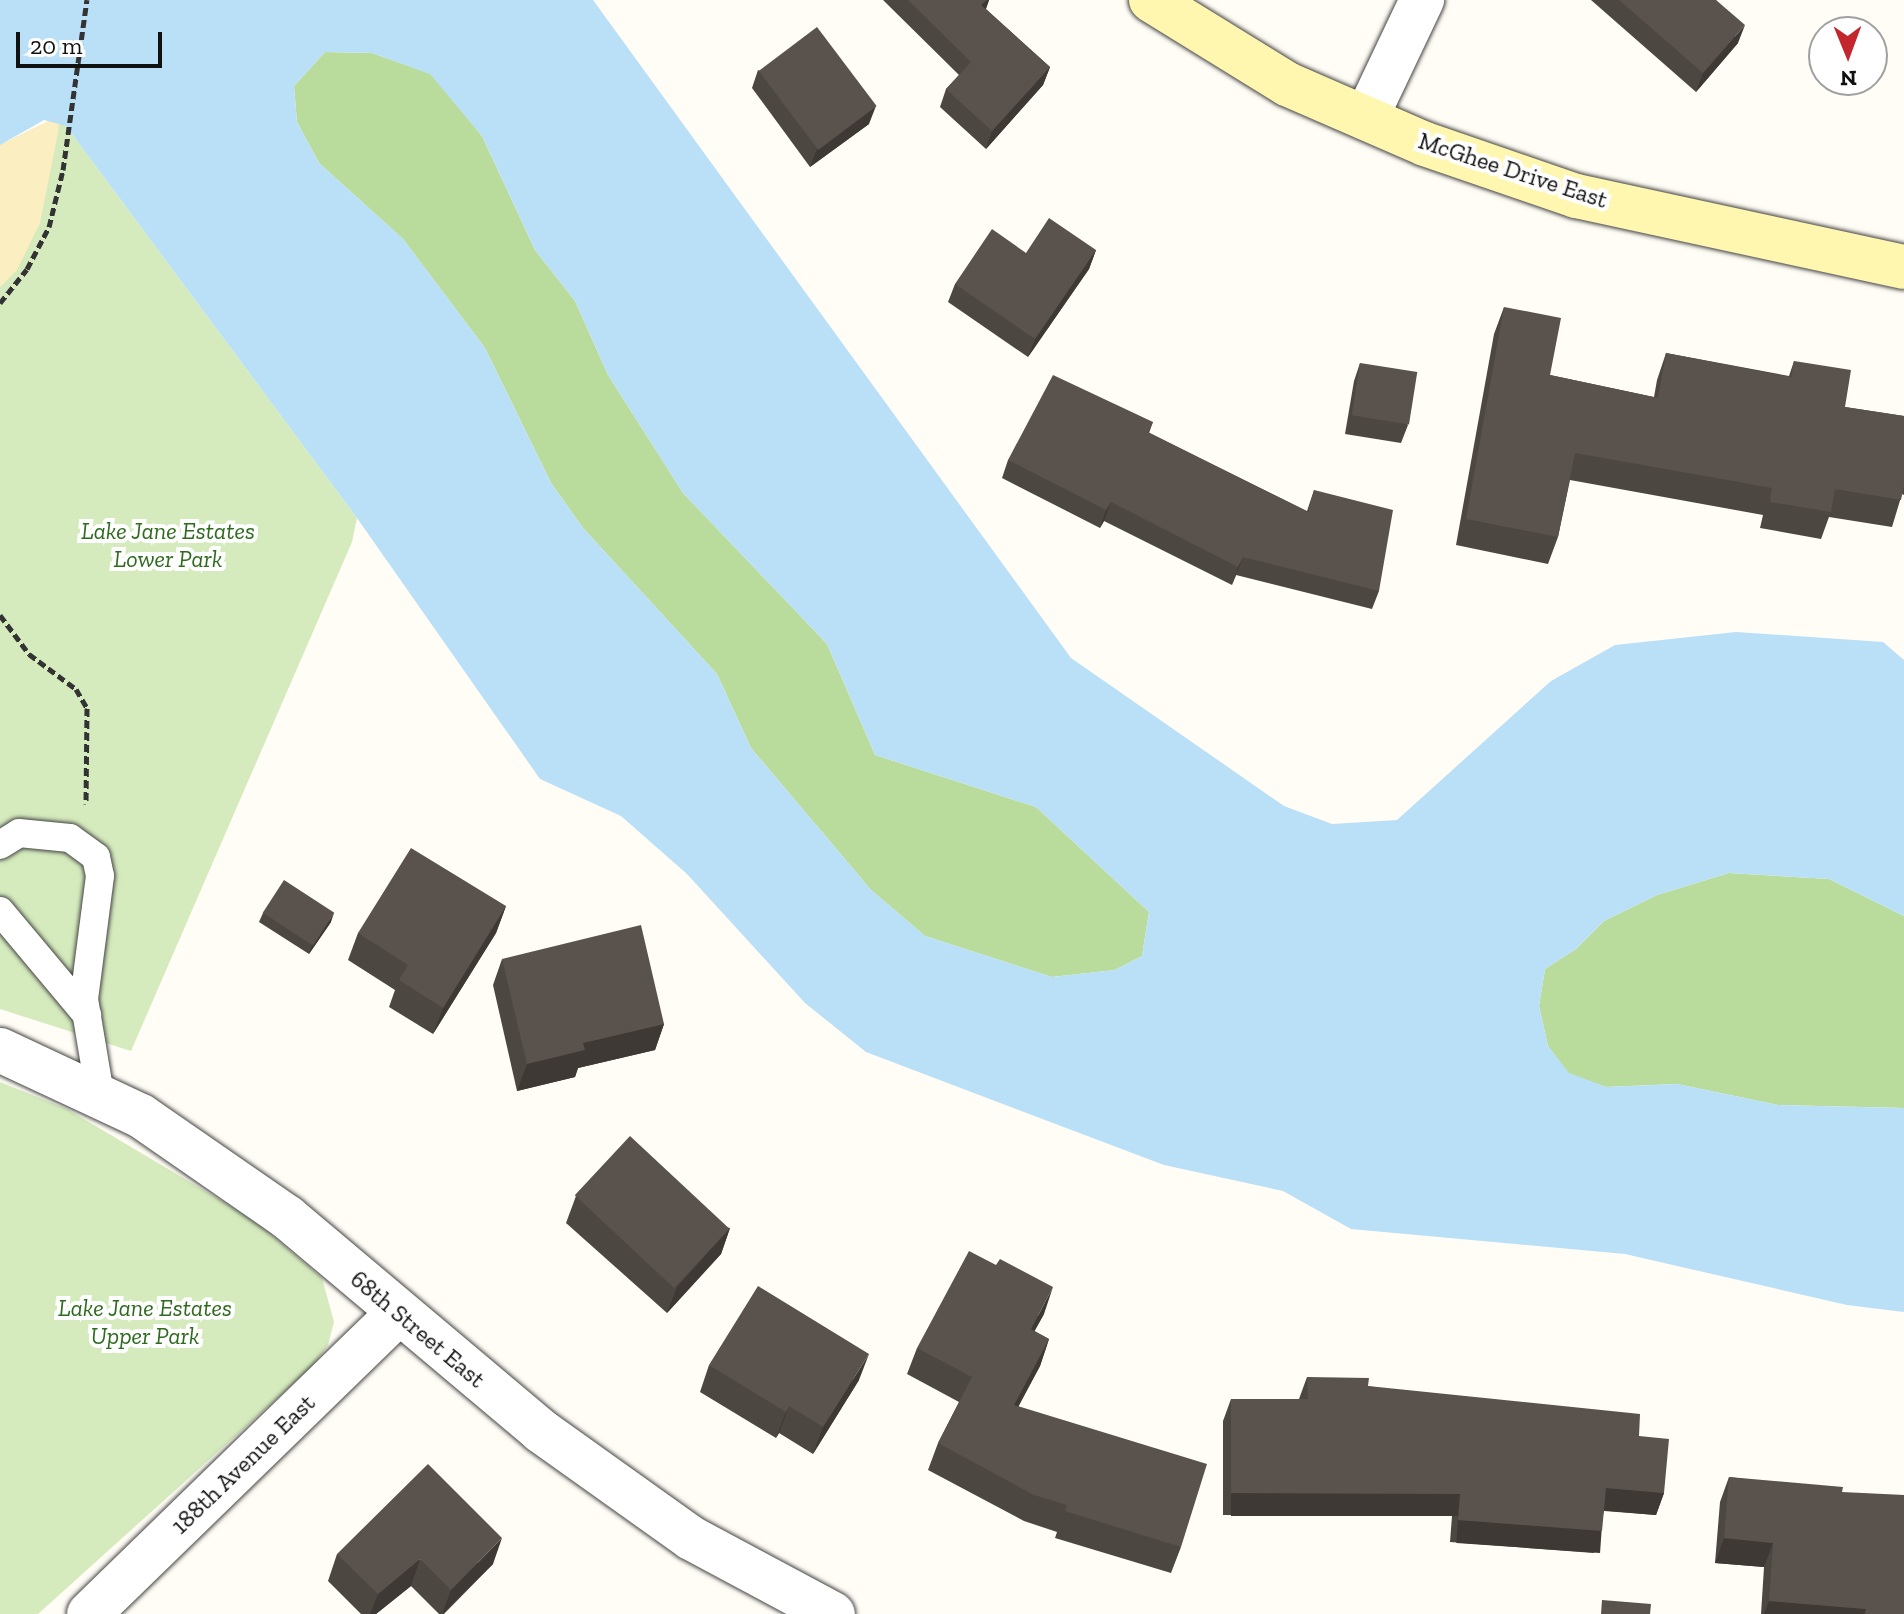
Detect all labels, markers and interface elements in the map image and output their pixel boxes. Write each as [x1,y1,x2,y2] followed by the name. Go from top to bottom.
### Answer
[20,16,166,66] scale bar
[1808,16,1888,96] north arrow
[30,31,82,60] text: 20 m
[1840,65,1857,92] text: N
[1415,126,1611,214] street label: McGhee Drive East
[81,517,255,573] park label: Lake Jane Estates Lower Park
[345,1264,491,1394] street label: 68th Street East
[58,1294,232,1350] park label: Lake Jane Estates Upper Park
[165,1388,321,1540] street label: 188th Avenue East

